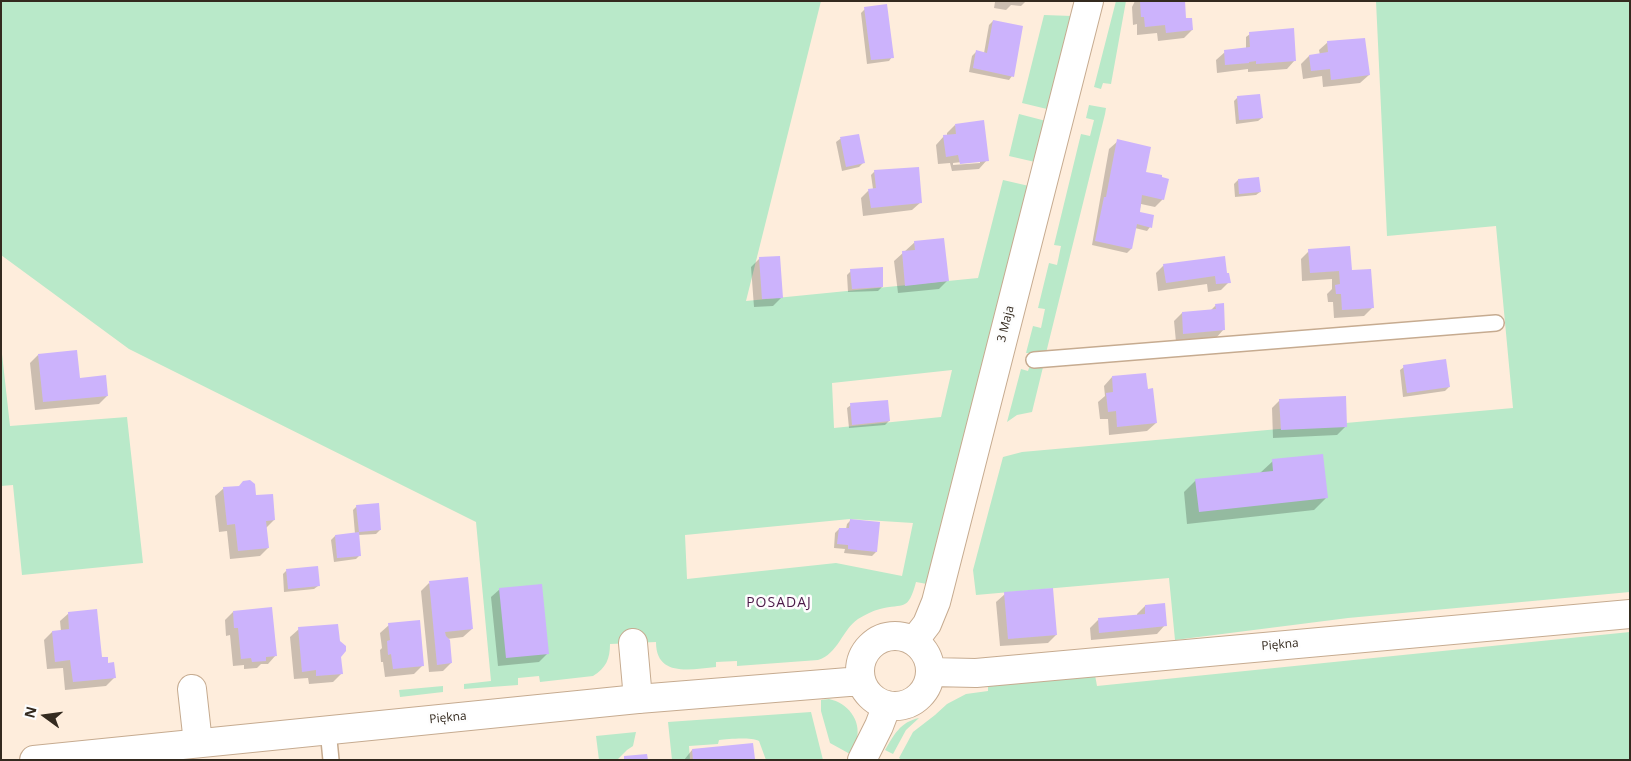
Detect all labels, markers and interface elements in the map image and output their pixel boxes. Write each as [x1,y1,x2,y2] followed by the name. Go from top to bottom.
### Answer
[995,304,1017,344] street label: 3 Maja
[745,595,813,611] district label: POSADAJ
[1261,636,1299,654] street label: Piękna
[20,691,70,741] north arrow
[19,704,41,720] text: N
[429,709,467,727] street label: Piękna

